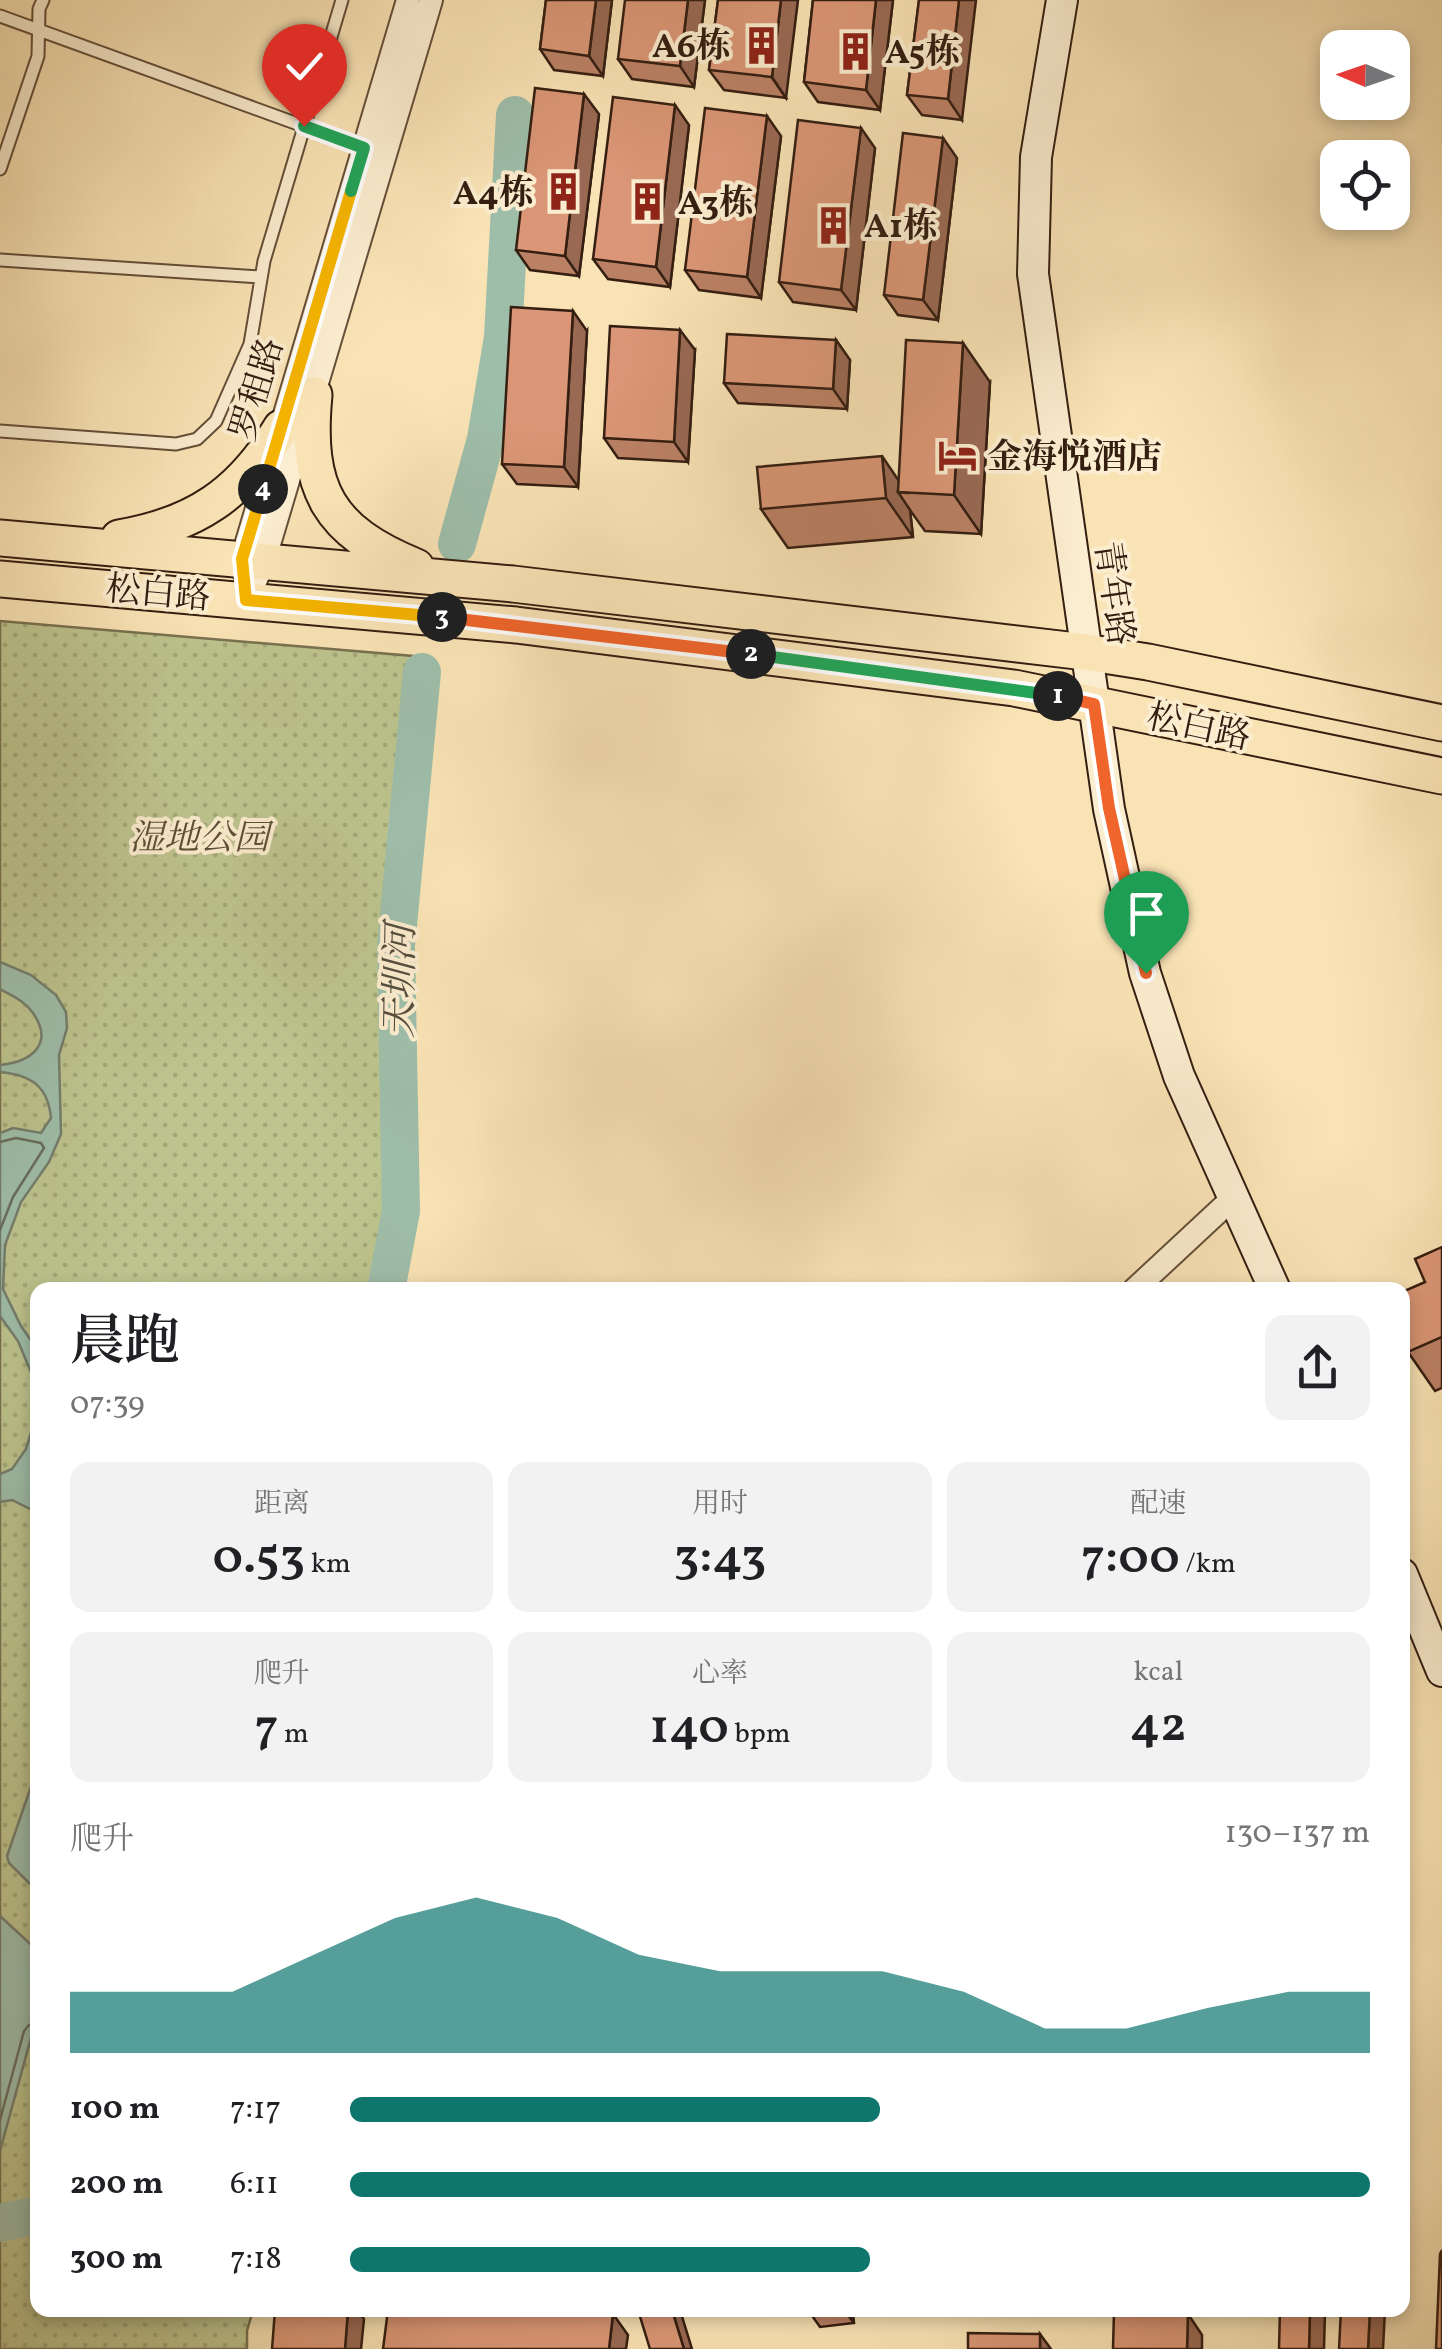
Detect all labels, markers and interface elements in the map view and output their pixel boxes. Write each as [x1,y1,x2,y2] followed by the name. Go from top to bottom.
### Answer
[262,24,347,127] pin
[652,24,731,72] place label: A6栋
[740,24,782,66] building icon: A6栋
[834,30,876,72] building icon: A5栋
[885,30,960,78] place label: A5栋
[1320,30,1410,120] north arrow
[1320,30,1410,230] map controls
[277,39,332,94] icon: check
[1320,140,1410,230] button: locate
[453,171,534,219] place label: A4栋
[543,171,585,213] building icon: A4栋
[627,181,669,223] building icon: A3栋
[678,181,754,229] place label: A3栋
[813,204,855,246] building icon: A1栋
[864,204,938,252] place label: A1栋
[221,333,297,447] street label: 罗租路
[936,435,978,477] hotel icon: 金海悦酒店
[987,435,1162,483] place label: 金海悦酒店
[238,464,288,514] pin: 4
[255,469,271,508] text: 4
[1081,538,1143,649] street label: 青年路
[103,567,212,623] street label: 松白路
[417,592,467,642] pin: 3
[435,597,449,636] text: 3
[726,629,776,679] pin: 2
[744,634,758,673] text: 2
[1033,671,1083,721] pin: 1
[1052,676,1064,715] text: 1
[1142,695,1255,763] street label: 松白路
[129,816,274,864] park label: 湿地公园
[1104,871,1189,974] pin
[1119,886,1174,941] icon: arrive
[375,918,430,1039] water label: 天圳河
[70,1307,180,1383] text: 晨跑
[1265,1315,1370,1420] button: share
[70,1383,145,1427] text: 07:39
[254,1485,310,1524] text: 距离
[692,1485,748,1524] text: 用时
[1130,1485,1186,1524] text: 配速
[213,1524,305,1594] text: 0.53
[674,1524,766,1594] text: 3:43
[1081,1524,1180,1594] text: 7:00
[305,1545,351,1584] text: km
[1180,1545,1236,1584] text: /km
[1133,1653,1183,1692] text: kcal
[254,1655,310,1694] text: 爬升
[692,1655,748,1694] text: 心率
[1130,1692,1187,1762] text: 42
[254,1694,279,1764] text: 7
[649,1694,729,1764] text: 140
[279,1715,309,1754] text: m
[729,1715,791,1754] text: bpm
[1224,1812,1370,1856] text: 130–137 m
[70,1819,134,1863] text: 爬升
[70,2088,160,2132] text: 100 m
[230,2088,281,2132] text: 7:17
[70,2163,164,2207] text: 200 m
[230,2163,279,2207] text: 6:11
[70,2238,163,2282] text: 300 m
[230,2238,282,2282] text: 7:18

